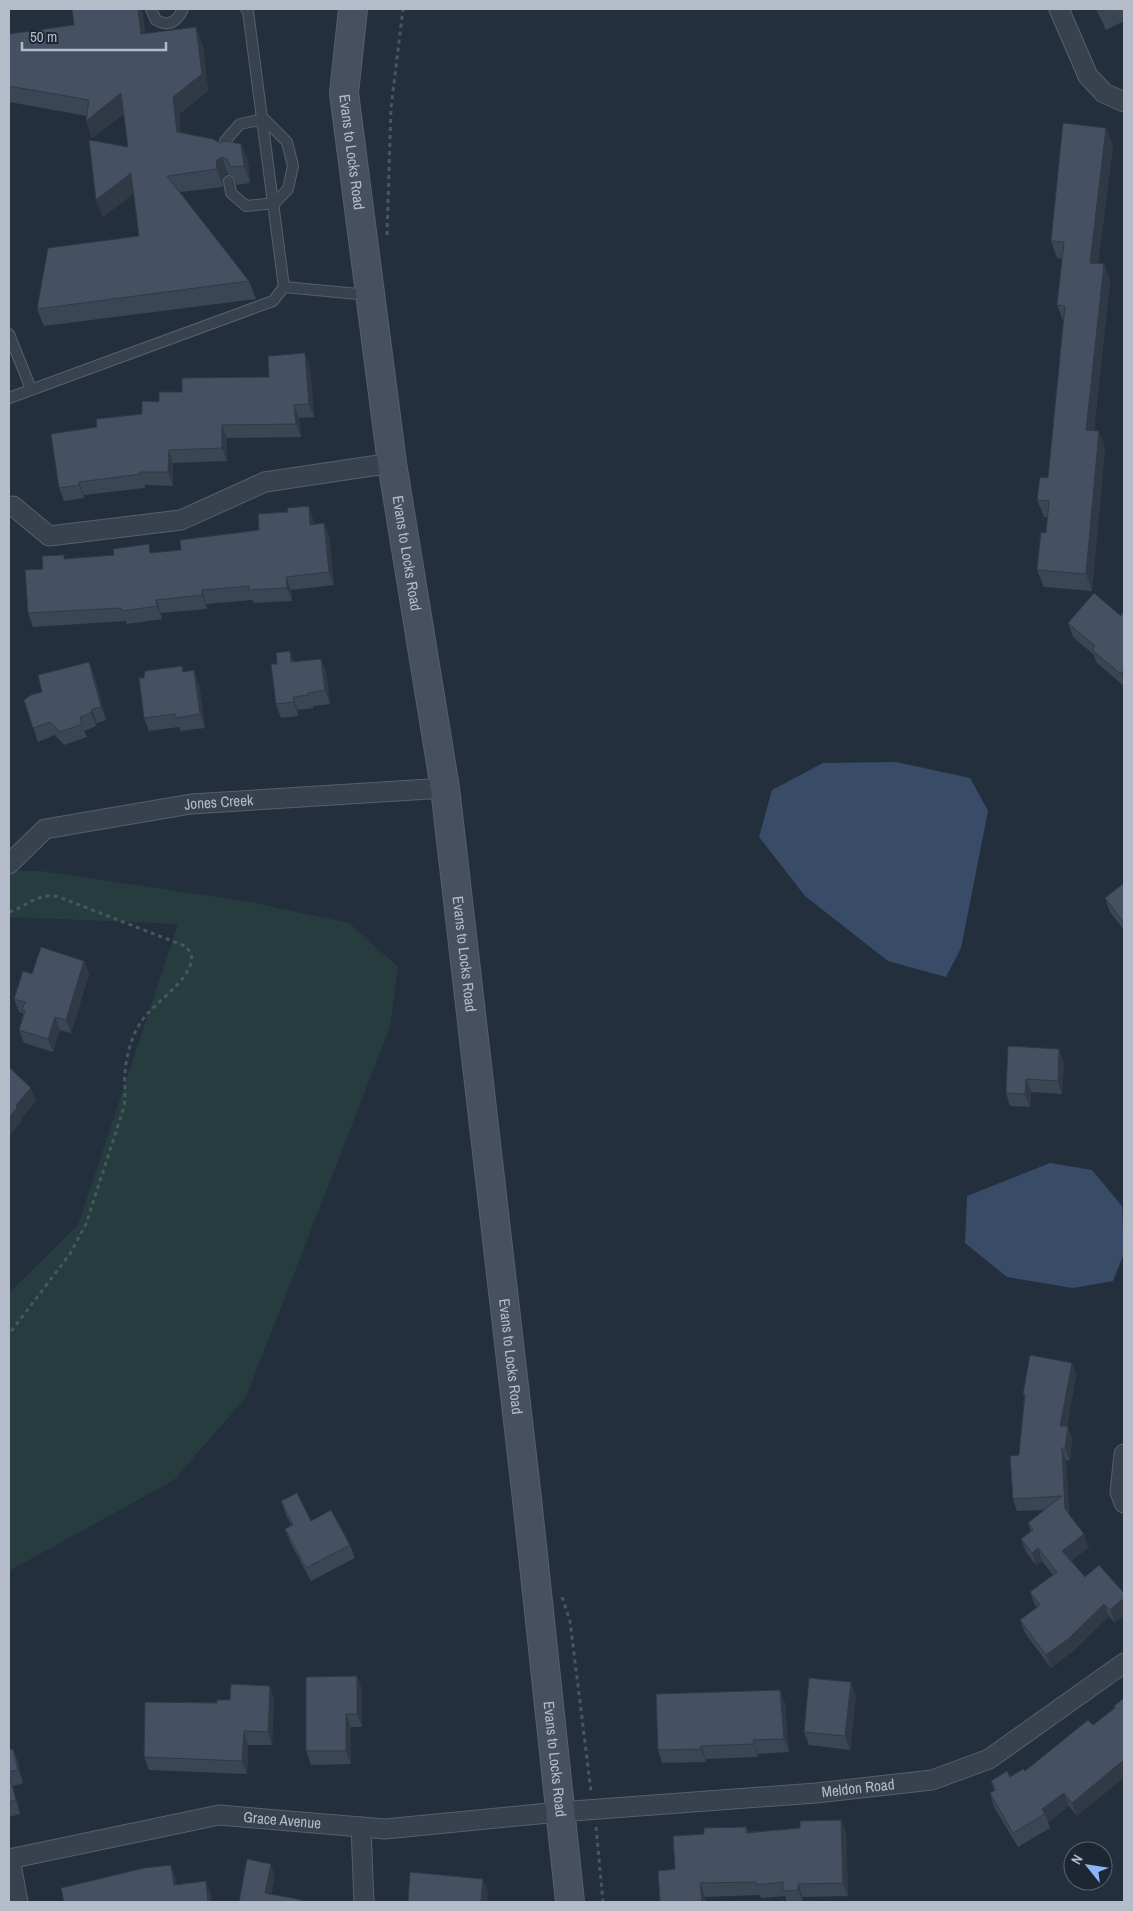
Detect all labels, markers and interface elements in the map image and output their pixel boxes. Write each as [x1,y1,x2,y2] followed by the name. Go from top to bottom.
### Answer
[22,20,166,52] scale bar
[30,26,57,47] text: 50 m
[334,93,370,211] street label: Evans to Locks Road
[387,494,427,612] street label: Evans to Locks Road
[182,789,255,815] street label: Jones Creek
[448,895,482,1013] street label: Evans to Locks Road
[494,1297,528,1415] street label: Evans to Locks Road
[539,1700,572,1818] street label: Evans to Locks Road
[820,1773,896,1802] street label: Meldon Road
[243,1806,322,1834] street label: Grace Avenue
[1063,1841,1113,1891] north arrow
[1067,1851,1087,1868] text: N

